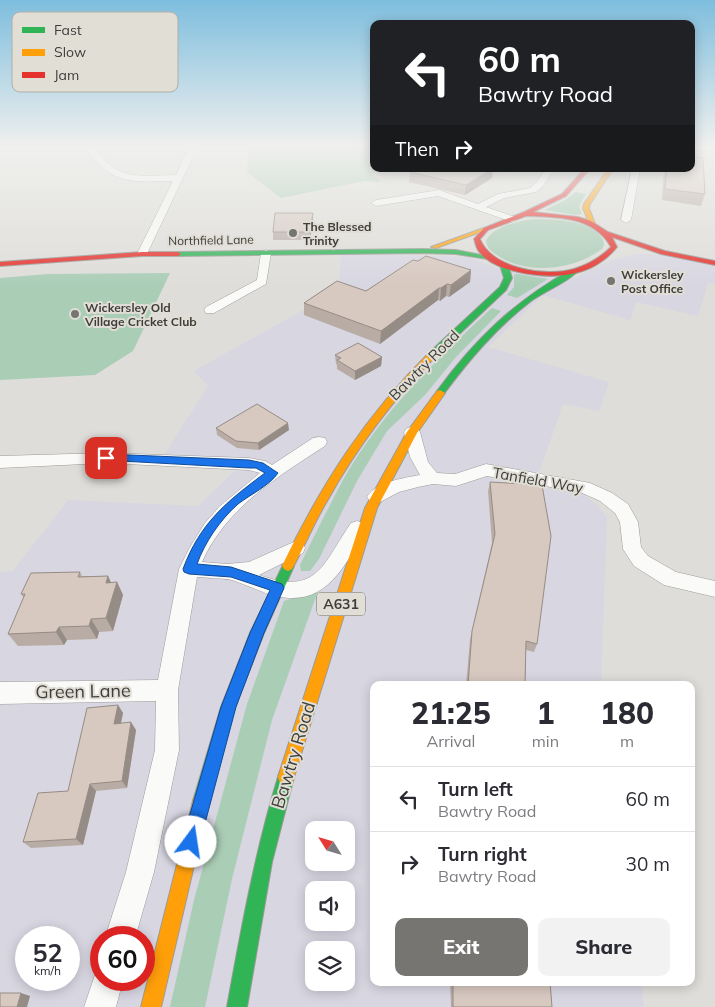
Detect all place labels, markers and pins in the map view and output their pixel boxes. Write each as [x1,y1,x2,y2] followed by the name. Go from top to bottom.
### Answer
[303,219,372,248] place label: The Blessed Trinity
[287,227,299,239] marker: The Blessed Trinity
[621,267,684,296] place label: Wickersley Post Office
[605,275,617,287] marker: Wickersley Post Office
[84,300,197,329] place label: Wickersley Old Village Cricket Club
[69,308,81,320] marker: Wickersley Old Village Cricket Club
[85,437,127,479] pin

